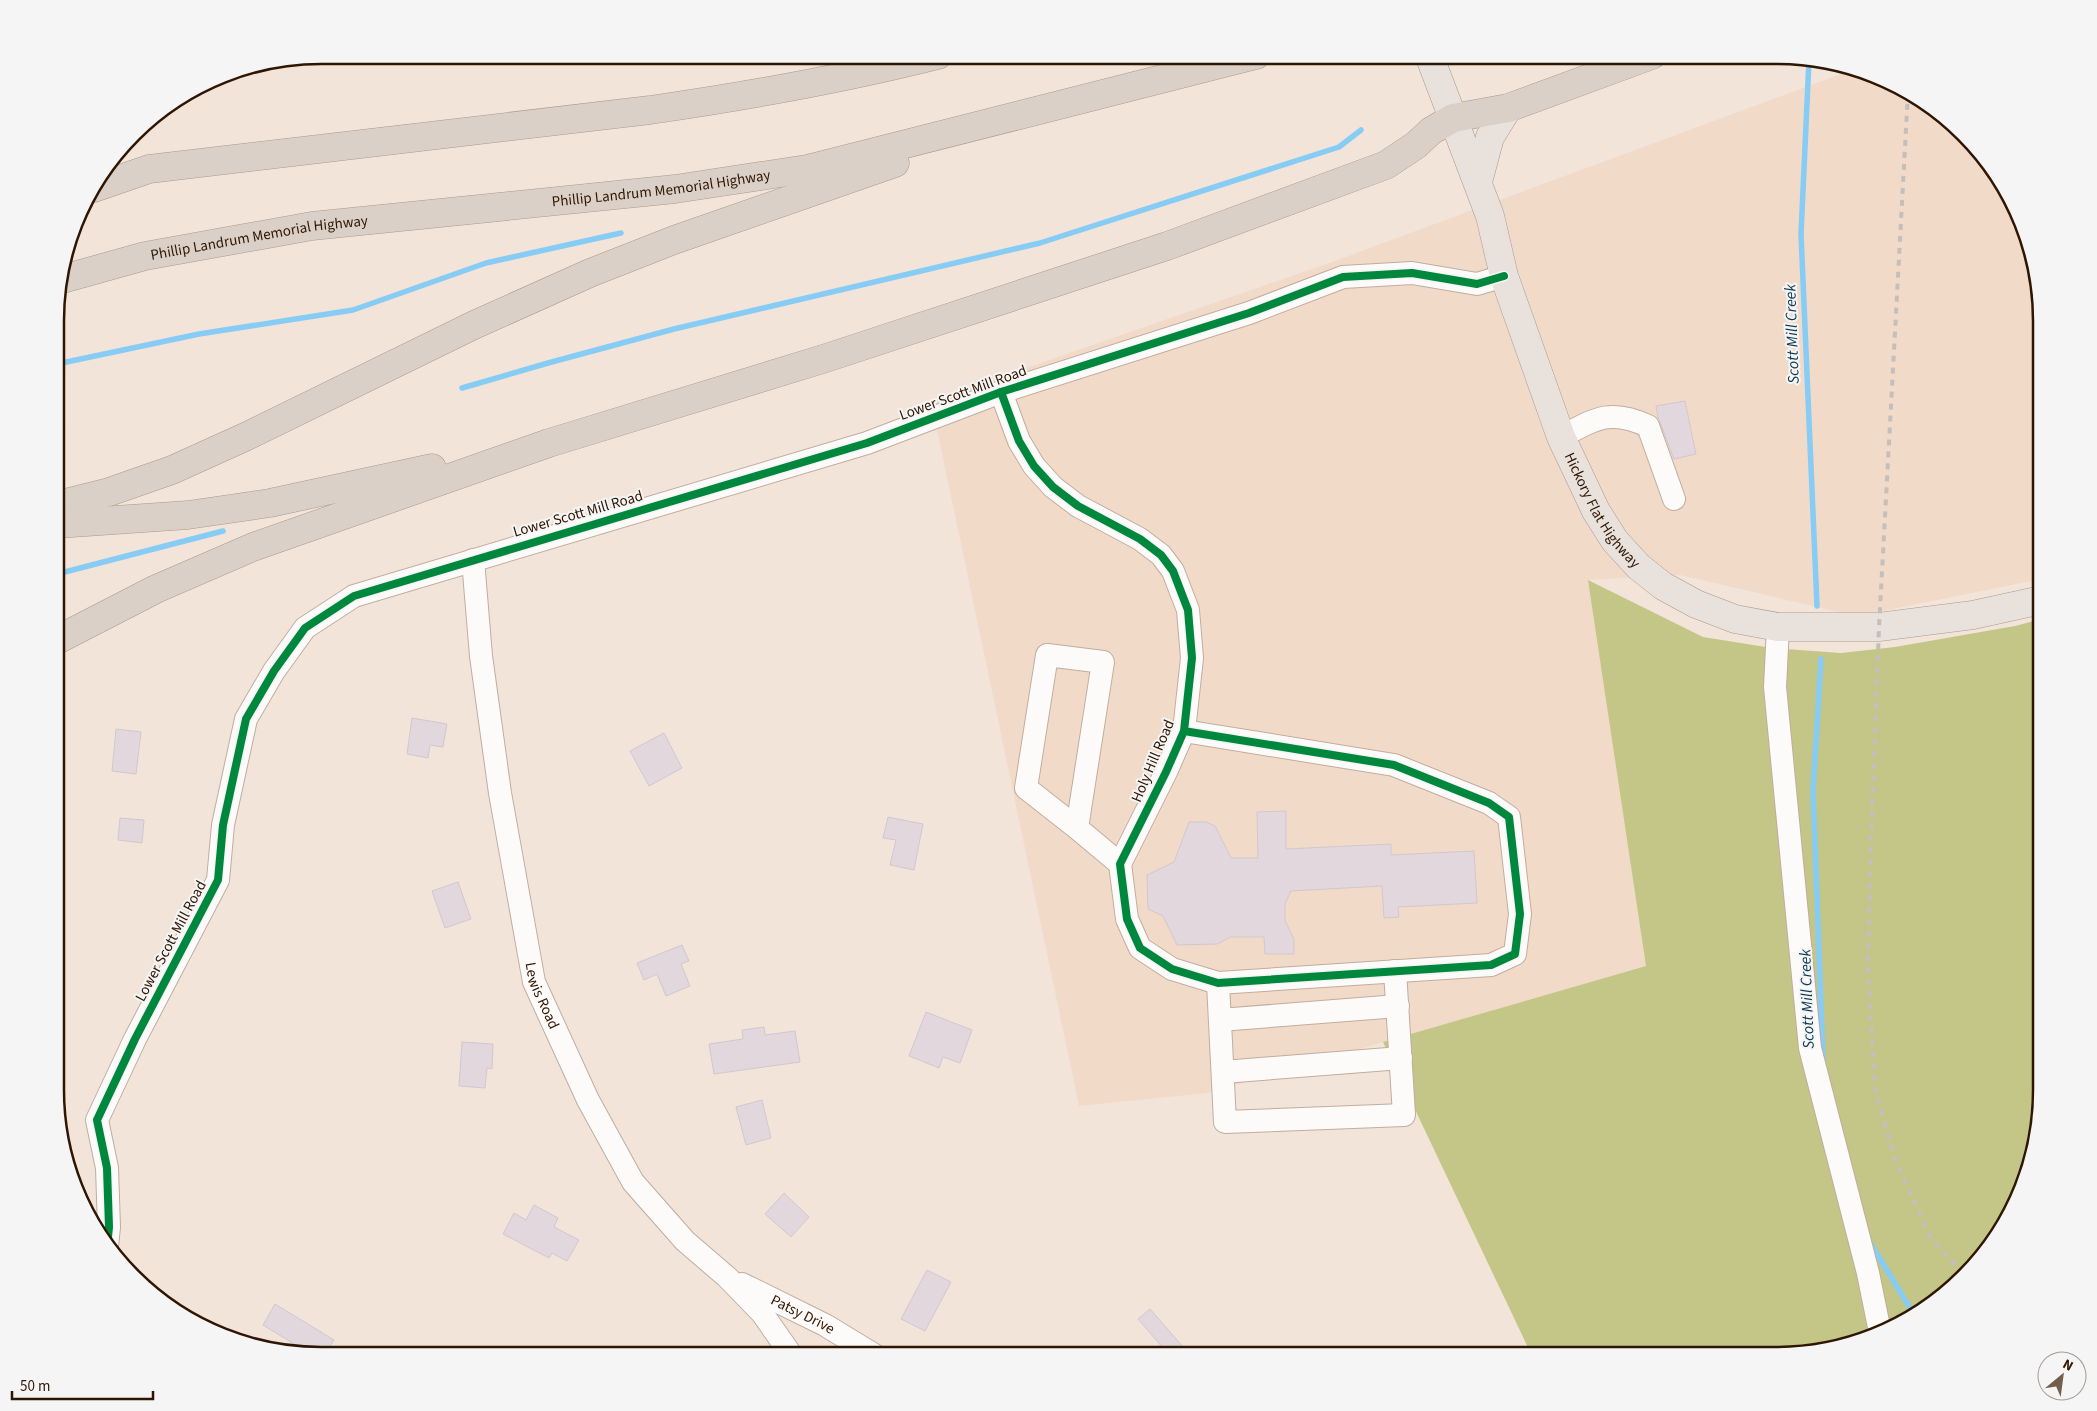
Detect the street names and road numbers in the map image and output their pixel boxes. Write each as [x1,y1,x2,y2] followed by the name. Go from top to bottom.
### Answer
[551,164,772,212] street label: Phillip Landrum Memorial Highway
[149,210,369,265] street label: Phillip Landrum Memorial Highway
[896,360,1030,426] street label: Lower Scott Mill Road
[1559,449,1645,573] street label: Hickory Flat Highway
[511,485,645,543] street label: Lower Scott Mill Road
[1126,716,1180,806] street label: Holy Hill Road
[130,877,212,1005] street label: Lower Scott Mill Road
[520,960,565,1032] street label: Lewis Road
[767,1289,839,1339] street label: Patsy Drive

